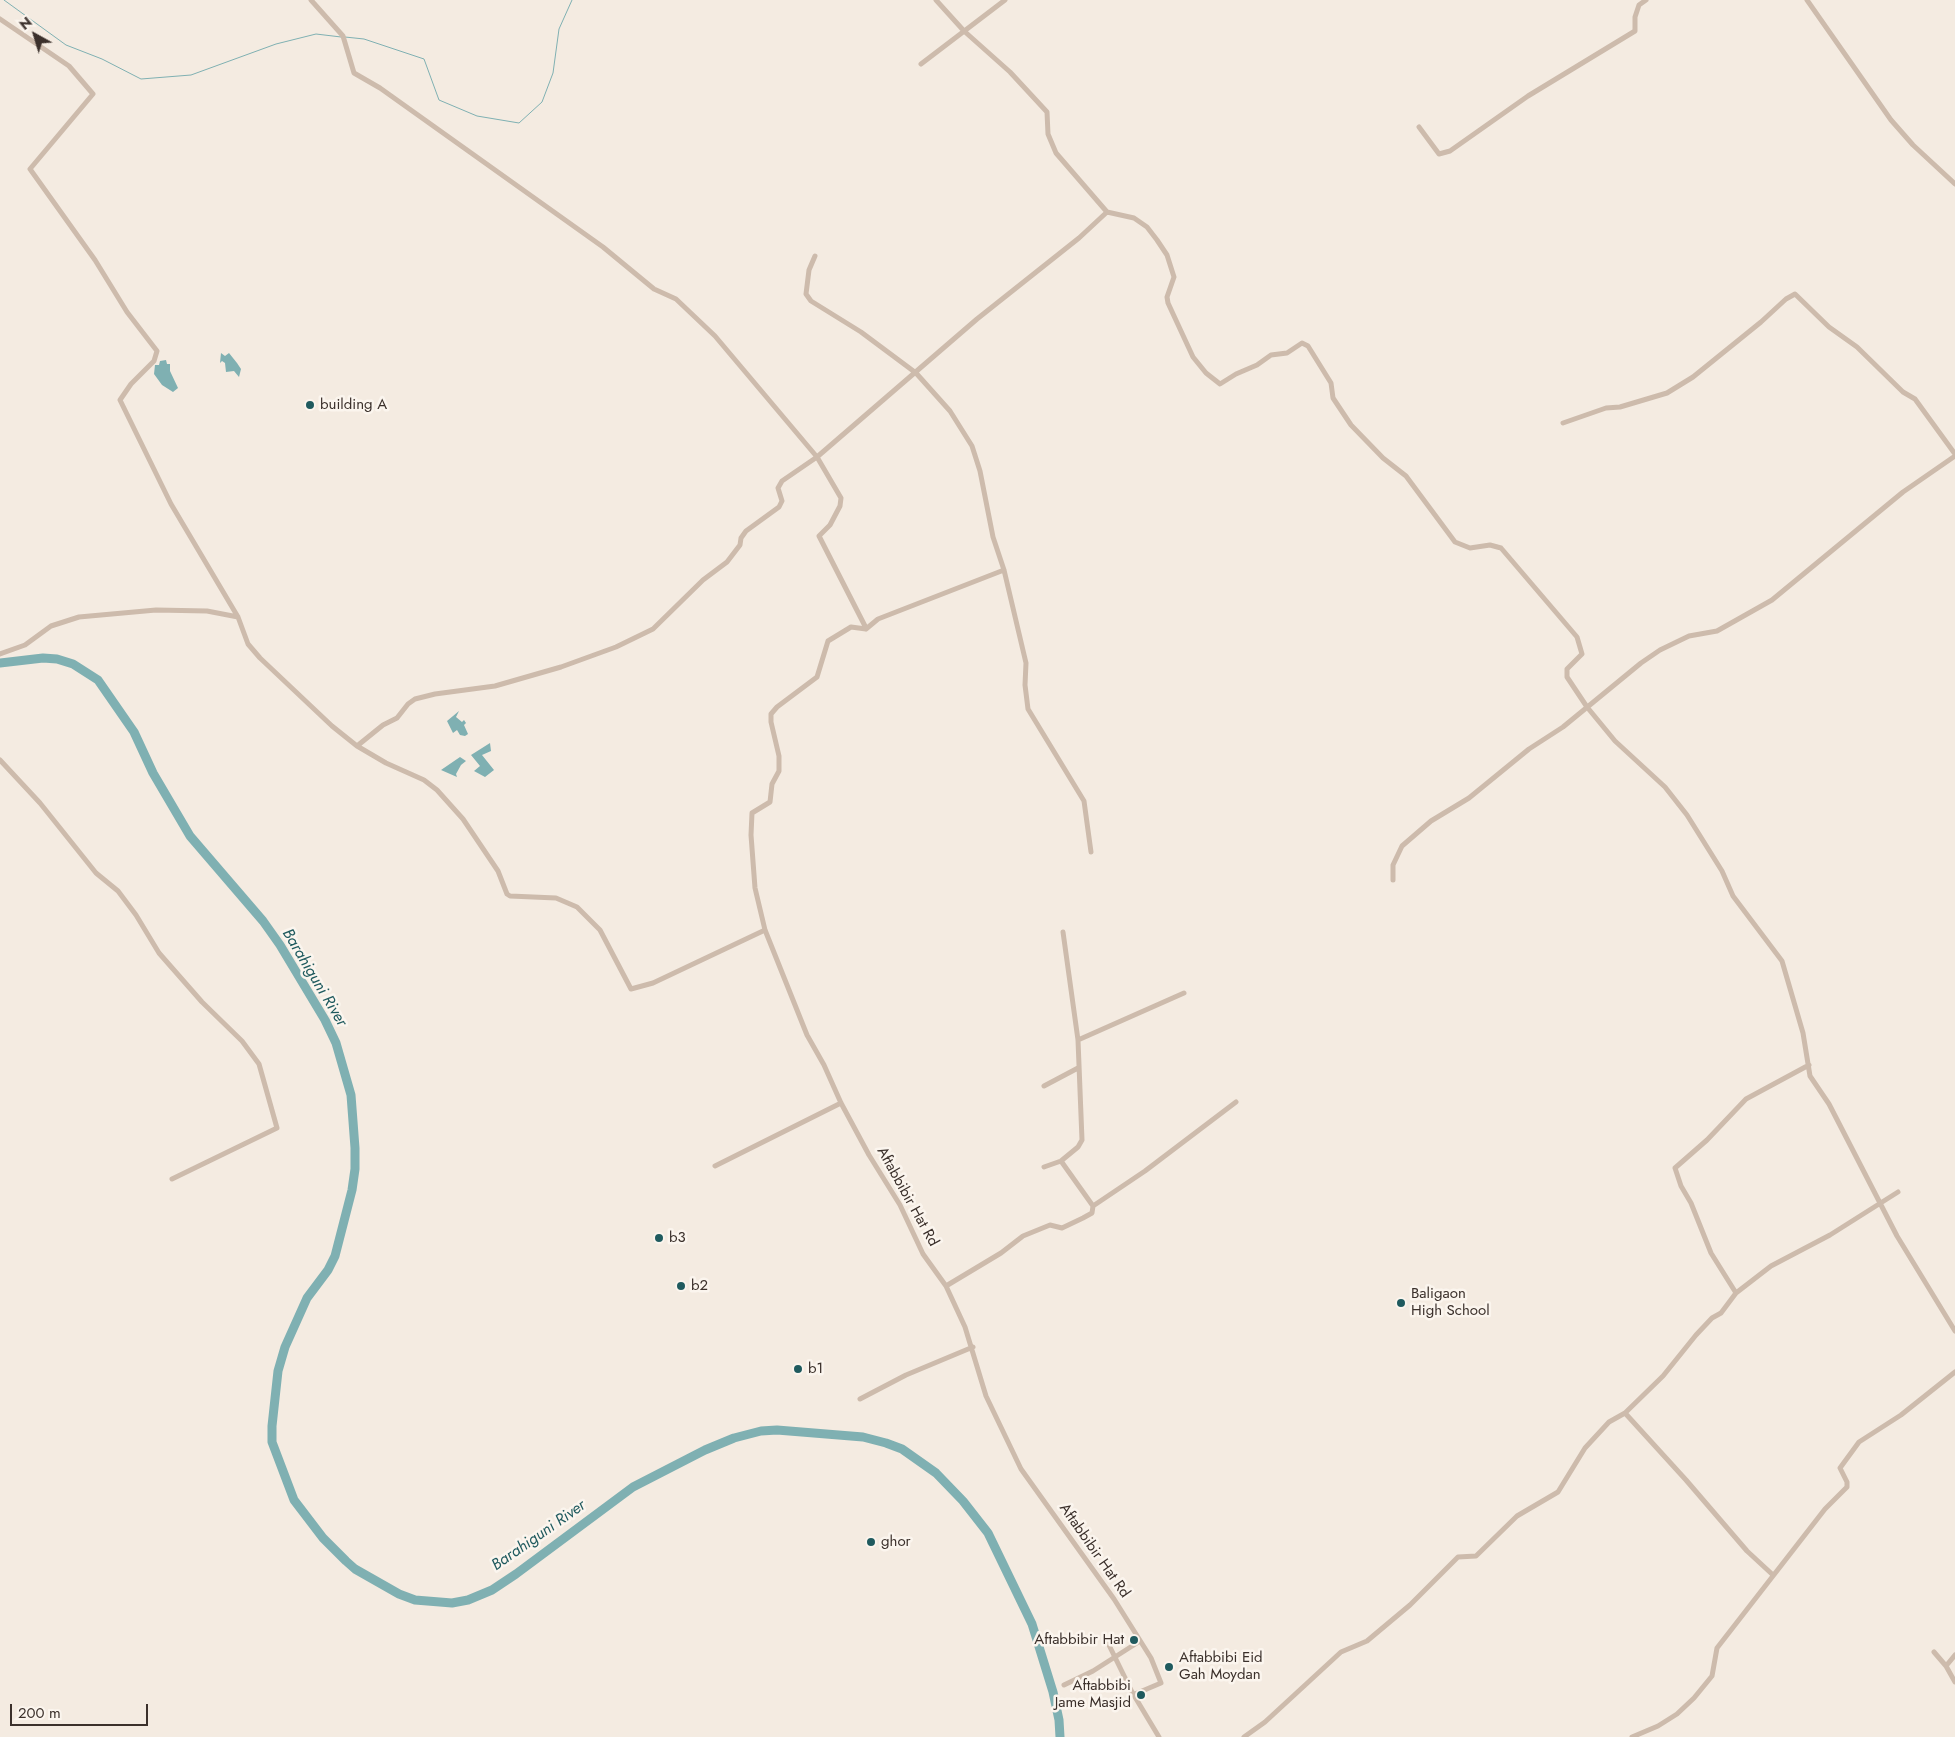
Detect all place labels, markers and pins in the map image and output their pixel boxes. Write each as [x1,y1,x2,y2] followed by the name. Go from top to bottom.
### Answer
[320,396,387,414] place label: building A
[304,399,316,411] marker: building A
[669,1229,686,1247] place label: b3
[653,1232,665,1244] marker: b3
[691,1277,708,1295] place label: b2
[675,1280,687,1292] marker: b2
[1411,1285,1490,1320] place label: Baligaon High School
[1395,1297,1407,1309] marker: Baligaon High School
[808,1360,823,1378] place label: b1
[792,1363,804,1375] marker: b1
[881,1533,911,1551] place label: ghor
[865,1536,877,1548] marker: ghor
[1034,1631,1124,1649] place label: Aftabbibir Hat
[1128,1634,1140,1646] marker: Aftabbibir Hat
[1179,1649,1263,1684] place label: Aftabbibi Eid Gah Moydan
[1163,1661,1175,1673] marker: Aftabbibi Eid Gah Moydan
[1055,1677,1131,1712] place label: Aftabbibi Jame Masjid
[1135,1689,1147,1701] marker: Aftabbibi Jame Masjid

